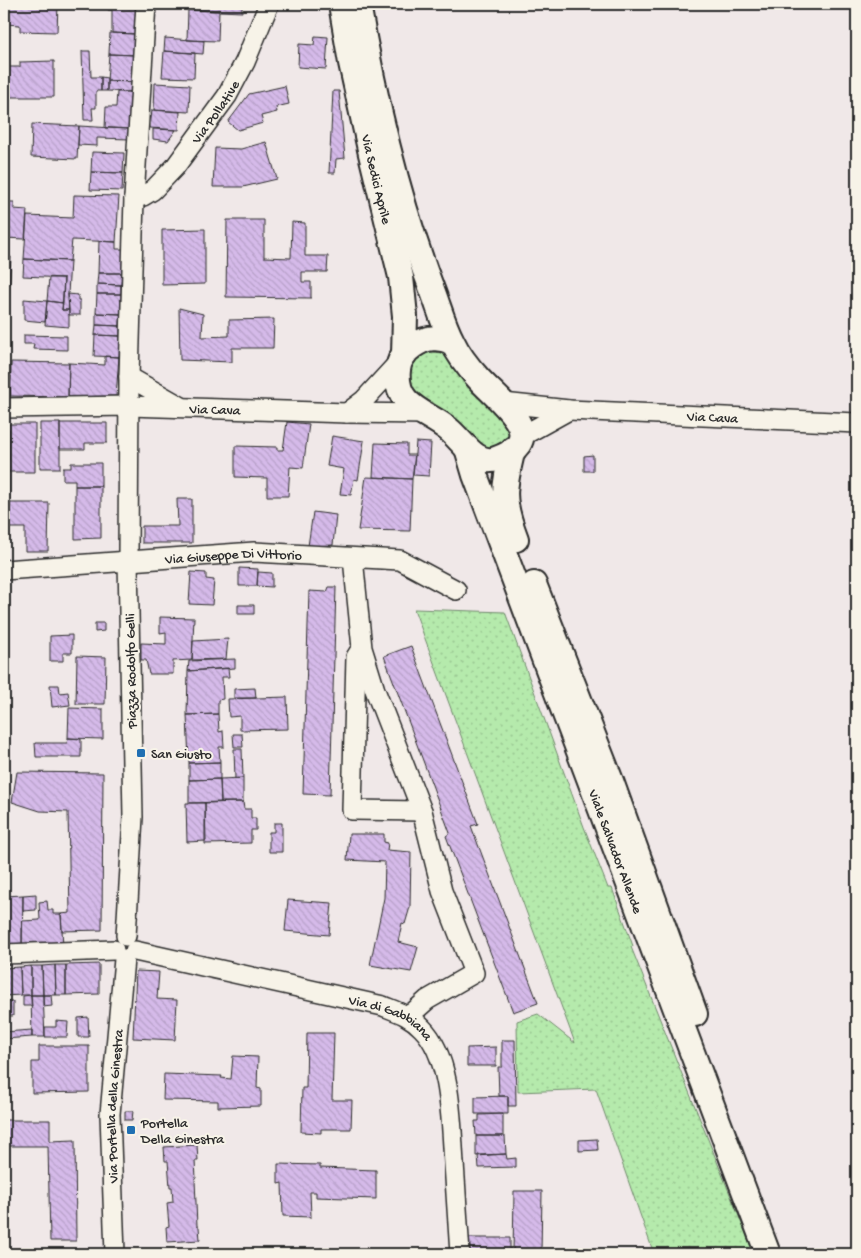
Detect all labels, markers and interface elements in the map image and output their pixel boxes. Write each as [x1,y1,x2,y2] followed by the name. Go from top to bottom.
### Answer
[188,78,245,149] street label: Via Pollative
[356,132,394,227] street label: Via Sedici Aprile
[188,402,242,421] street label: Via Cava
[685,409,740,429] street label: Via Cava
[163,546,302,569] street label: Via Giuseppe Di Vittorio
[123,613,142,730] street label: Piazza Rodolfo Gelli
[135,747,147,759] marker: San Giusto
[151,747,212,764] place label: San Giusto
[583,787,645,917] street label: Viale Salvador Allende
[346,992,436,1046] street label: Via di Gabbiana
[104,1028,129,1184] street label: Via Portella della Ginestra
[140,1116,225,1149] place label: Portella Della Ginestra
[125,1124,137,1136] marker: Portella Della Ginestra

